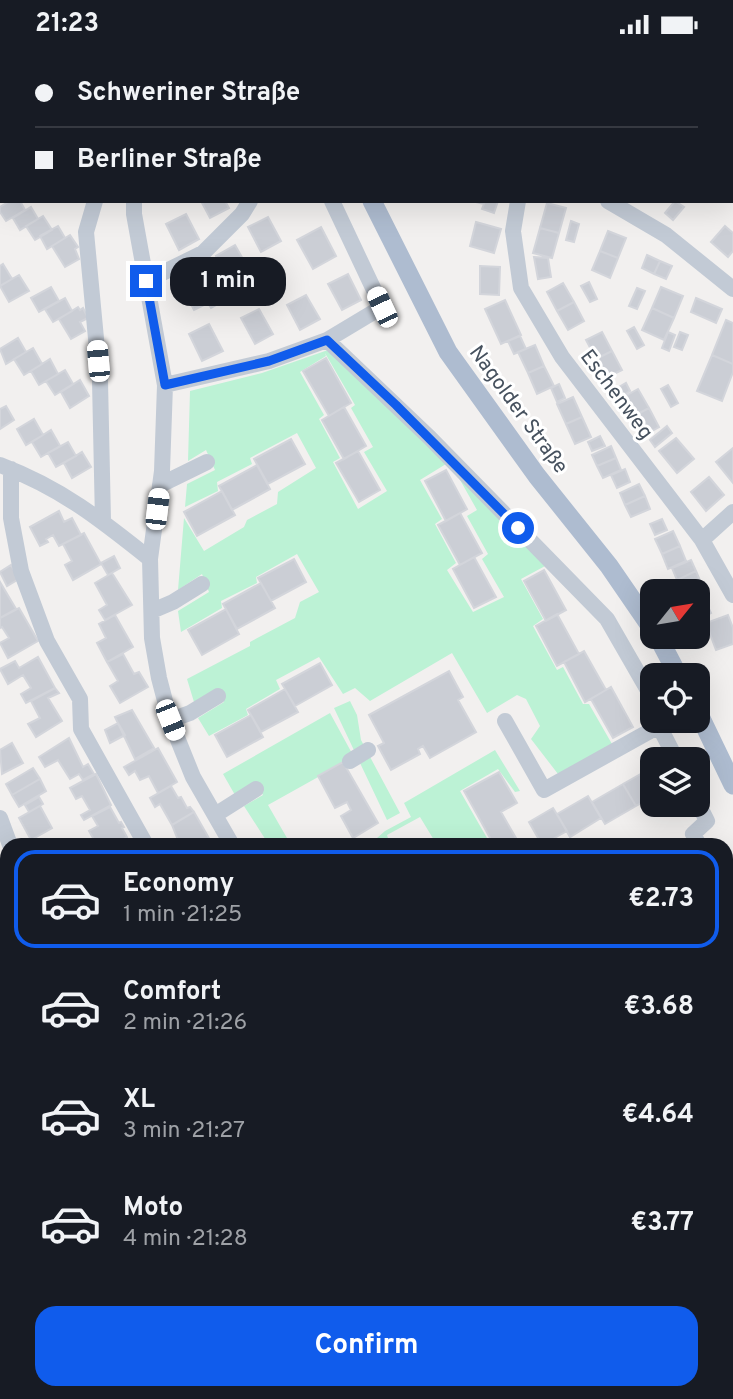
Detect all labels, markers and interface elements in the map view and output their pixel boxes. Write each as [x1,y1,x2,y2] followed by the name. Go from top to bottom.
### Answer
[35,8,99,41] text: 21:23
[77,77,300,110] text: Schweriner Straße
[77,144,262,177] text: Berliner Straße
[170,257,286,305] callout: 1 min
[130,265,162,297] route end
[200,267,256,296] text: 1 min
[364,284,401,330] car
[86,339,111,383] car
[462,341,574,479] street label: Nagolder Straße
[573,345,659,445] street label: Eschenweg
[145,487,170,531] car
[502,512,534,544] route start
[640,579,710,649] north arrow
[640,579,710,817] map controls
[640,663,710,733] button: locate
[153,697,188,743] car
[640,747,710,817] button: layers
[39,868,102,931] icon: car
[123,868,234,901] text: Economy
[628,883,694,916] text: €2.73
[123,901,242,930] text: 1 min · 21:25
[39,976,102,1039] icon: car
[123,976,221,1009] text: Comfort
[624,991,694,1024] text: €3.68
[123,1009,247,1038] text: 2 min · 21:26
[39,1084,102,1147] icon: car
[123,1084,155,1117] text: XL
[622,1099,694,1132] text: €4.64
[123,1117,245,1146] text: 3 min · 21:27
[39,1192,102,1255] icon: car
[123,1192,183,1225] text: Moto
[631,1207,694,1240] text: €3.77
[123,1225,248,1254] text: 4 min · 21:28
[35,1306,698,1386] button: Confirm

